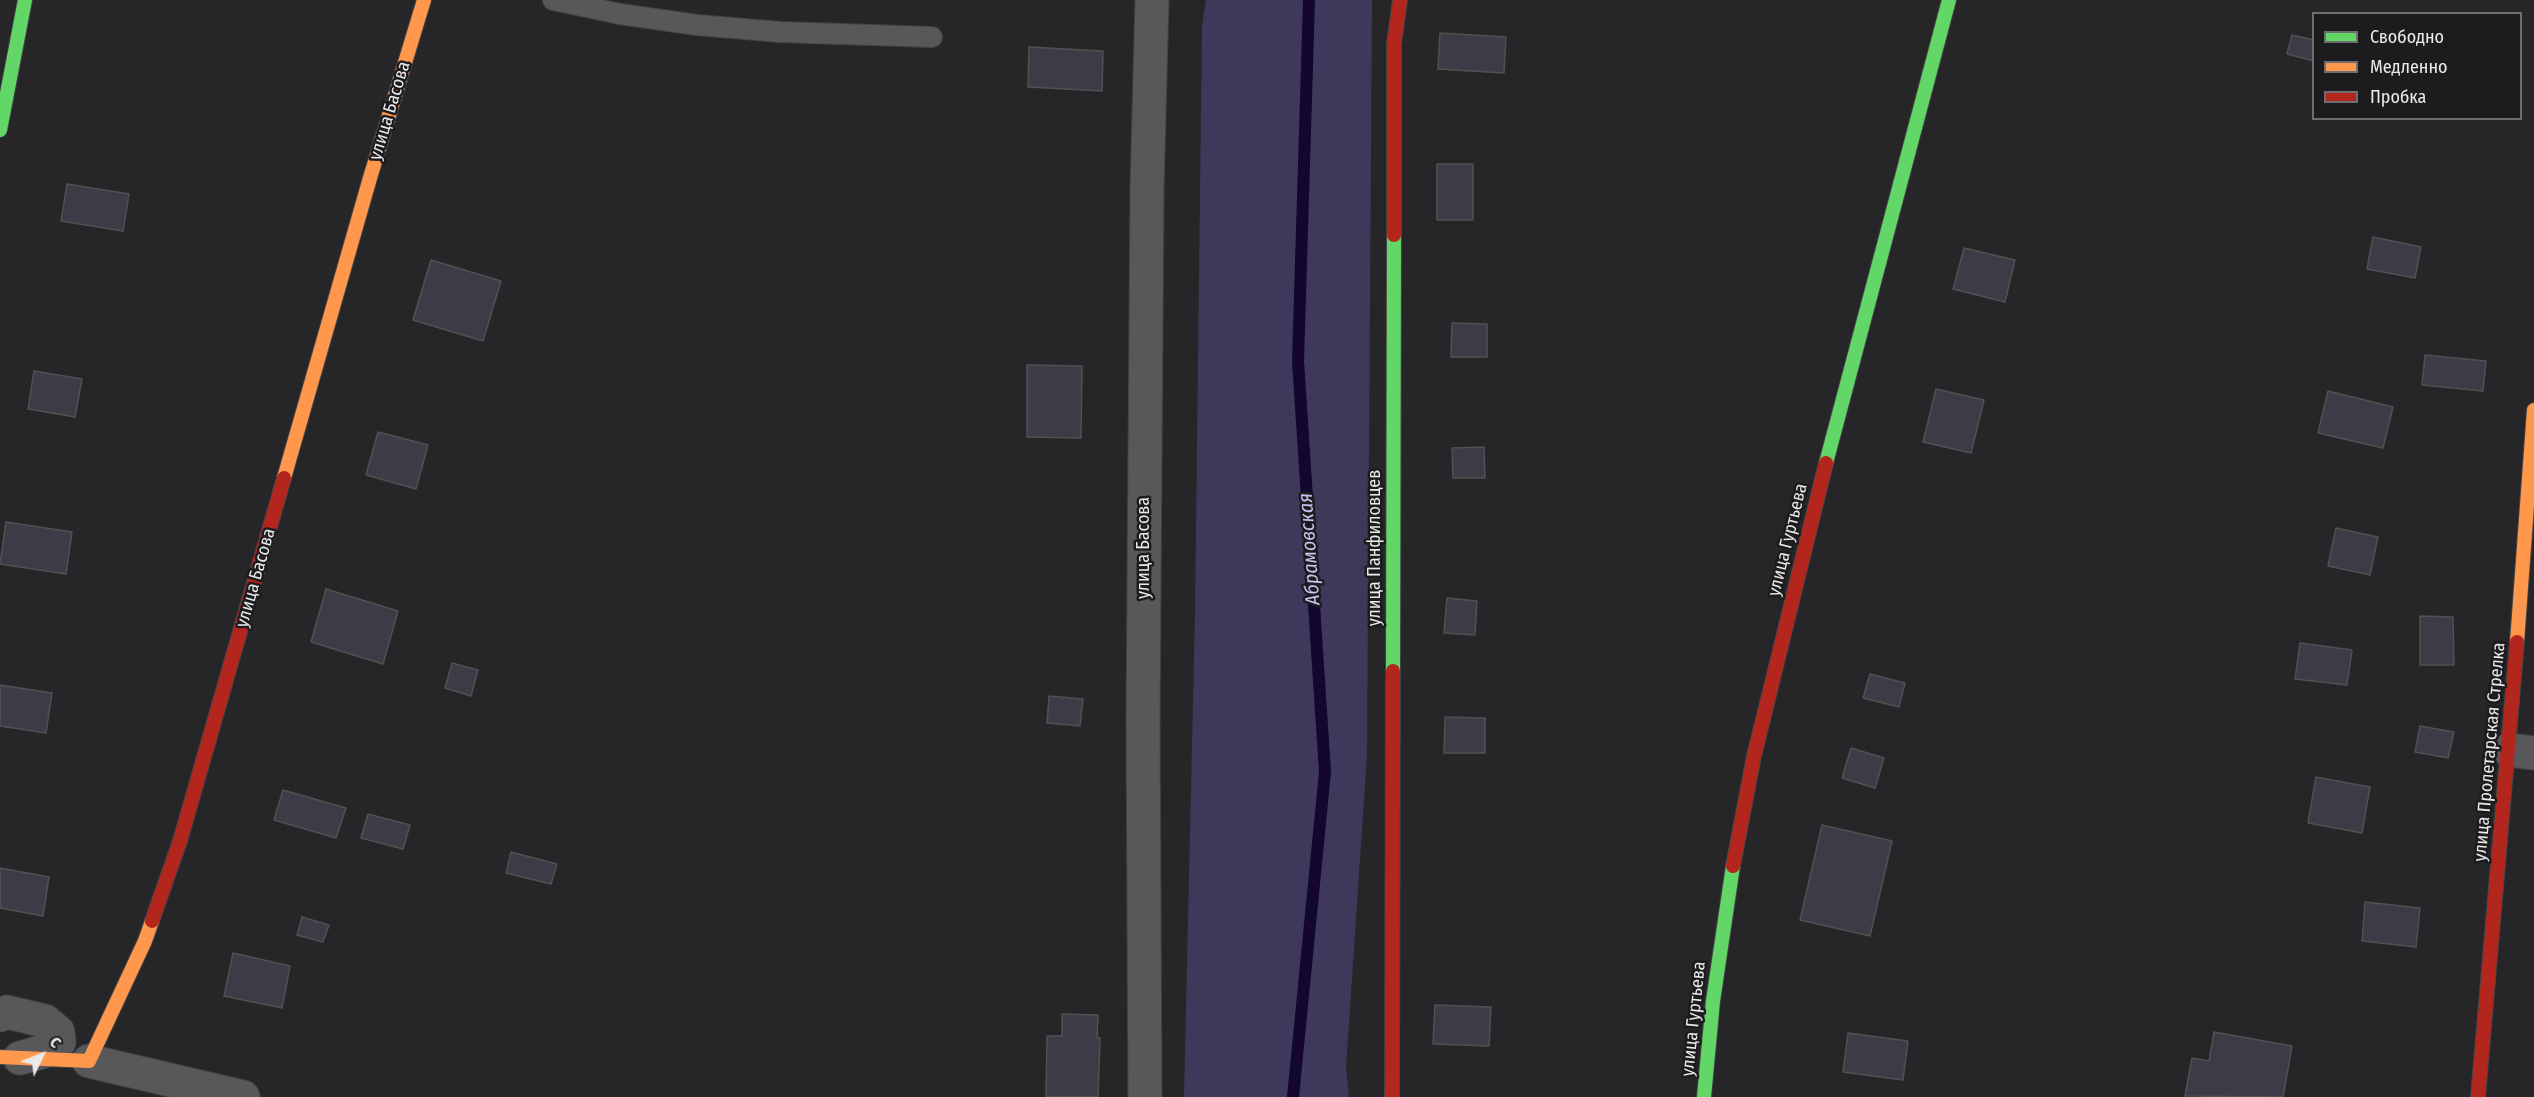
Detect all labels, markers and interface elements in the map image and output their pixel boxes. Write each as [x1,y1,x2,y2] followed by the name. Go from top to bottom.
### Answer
[2312,12,2522,120] legend
[2370,26,2444,48] text: Свободно
[2370,56,2448,78] text: Медленно
[365,59,415,163] street label: улица Басова
[2370,86,2426,108] text: Пробка
[1364,470,1386,626] street label: улица Панфиловцев
[1764,481,1812,599] street label: улица Гуртьева
[1294,492,1326,606] water label: Абрамовская
[1133,497,1155,599] street label: улица Басова
[232,526,280,630] street label: улица Басова
[2470,642,2510,862] street label: улица Пролетарская Стрелка
[1677,960,1711,1078] street label: улица Гуртьева
[12,1025,72,1085] north arrow
[46,1033,65,1052] text: С

